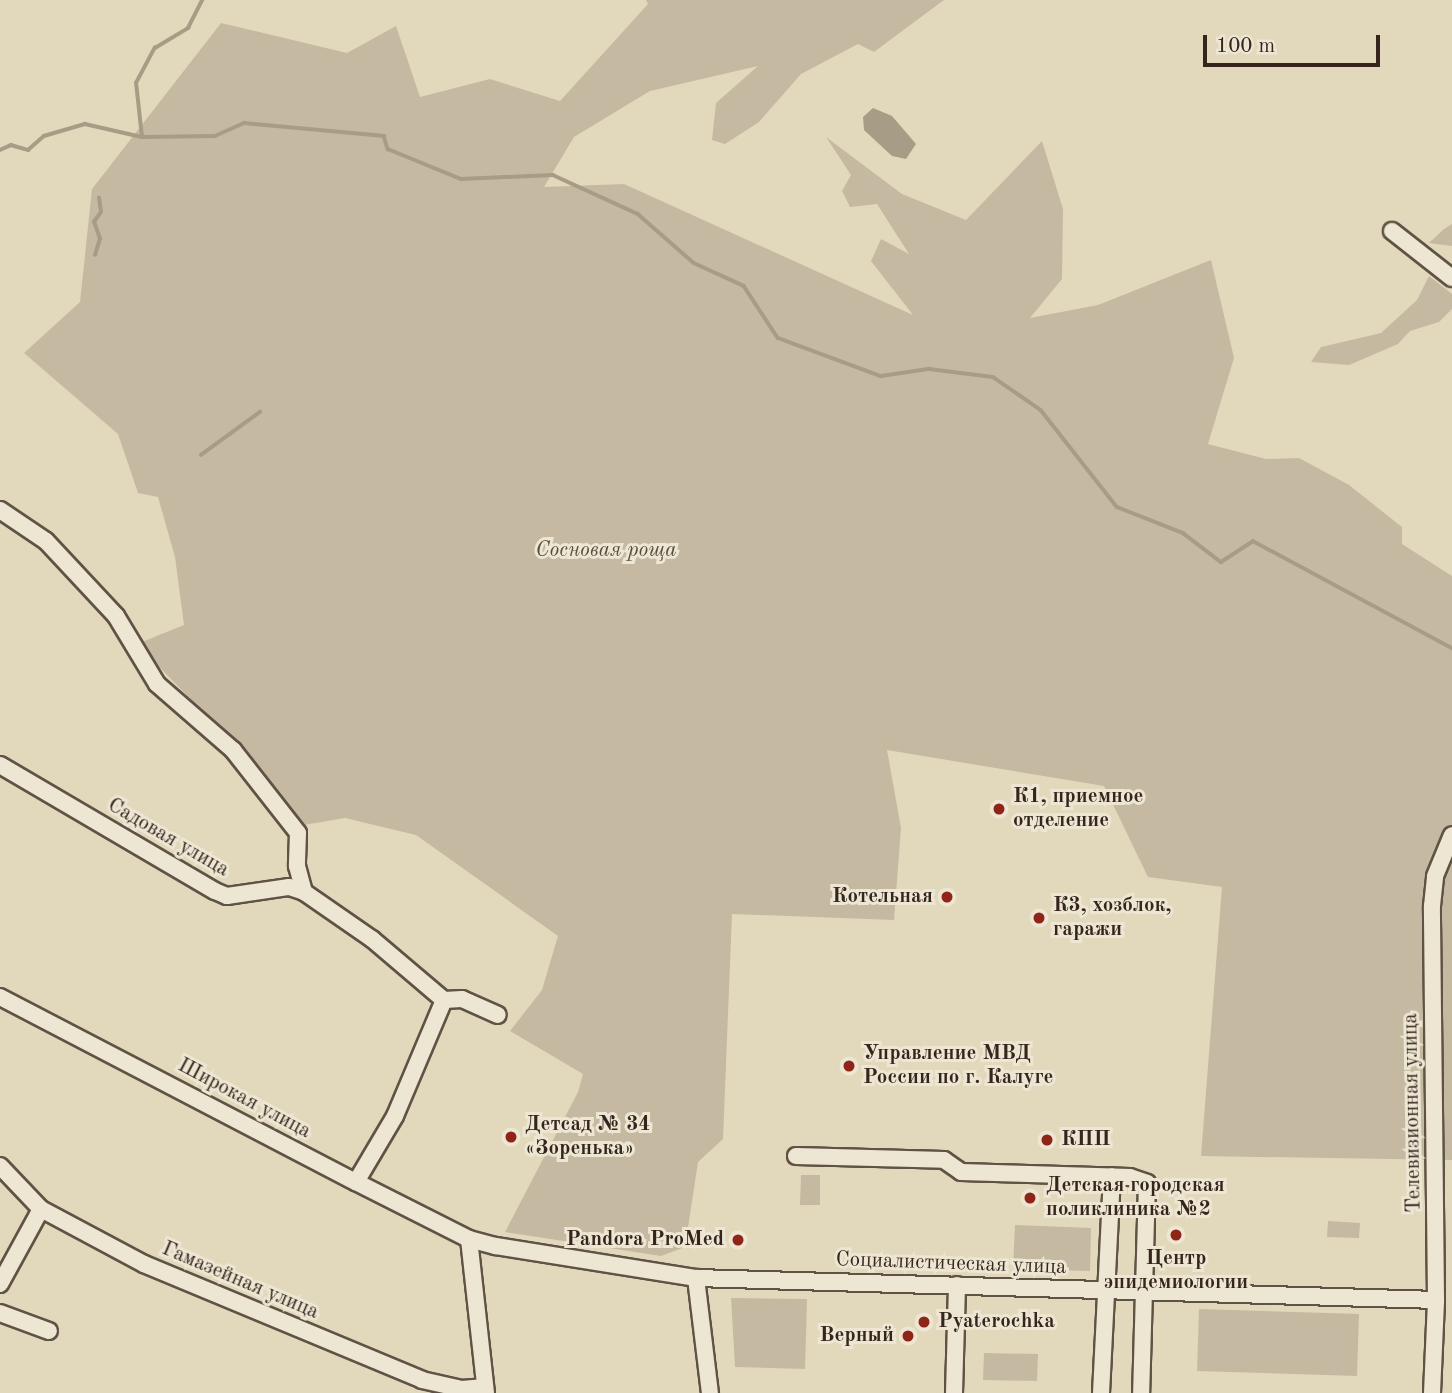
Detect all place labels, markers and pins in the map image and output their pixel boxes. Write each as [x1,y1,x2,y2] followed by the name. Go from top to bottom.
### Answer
[1013,784,1143,834] place label: К1, приемное отделение
[991,801,1007,817] marker: К1, приемное отделение
[832,884,933,910] place label: Котельная
[939,889,955,905] marker: Котельная
[1053,893,1171,943] place label: К3, хозблок, гаражи
[1031,910,1047,926] marker: К3, хозблок, гаражи
[863,1041,1053,1091] place label: Управление МВД России по г. Калуге
[841,1058,857,1074] marker: Управление МВД России по г. Калуге
[525,1112,651,1162] place label: Детсад № 34 «Зоренька»
[1061,1127,1111,1153] place label: КПП
[503,1129,519,1145] marker: Детсад № 34 «Зоренька»
[1039,1132,1055,1148] marker: КПП
[1046,1173,1225,1223] place label: Детская городская поликлиника №2
[1020,1188,1040,1208] marker: Детская городская поликлиника №2
[566,1227,724,1253] place label: Pandora ProMed
[1168,1227,1184,1243] marker: Центр эпидемиологии
[730,1232,746,1248] marker: Pandora ProMed
[1104,1246,1248,1296] place label: Центр эпидемиологии
[938,1309,1055,1335] place label: Pyaterochka
[916,1314,932,1330] marker: Pyaterochka
[819,1323,894,1349] place label: Верный
[900,1328,916,1344] marker: Верный

